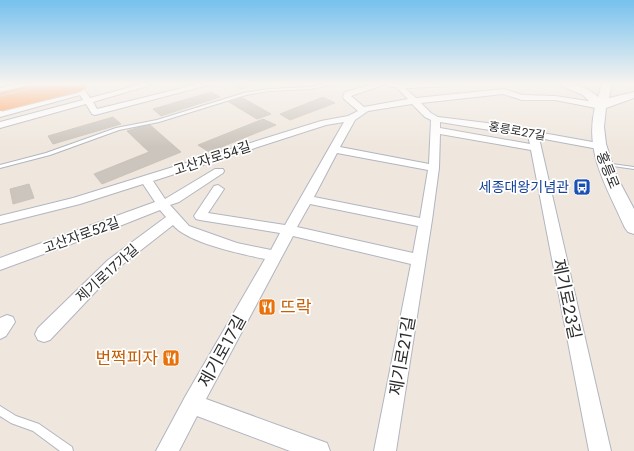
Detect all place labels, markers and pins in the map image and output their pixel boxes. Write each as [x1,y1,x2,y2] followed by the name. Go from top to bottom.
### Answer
[479,177,569,197] place label: 세종대왕기념관
[572,177,592,197] bus stop icon: 세종대왕기념관
[280,295,312,319] place label: 뜨락
[257,297,277,317] restaurant icon: 뜨락
[95,346,158,370] place label: 번쩍피자
[161,348,181,368] restaurant icon: 번쩍피자

